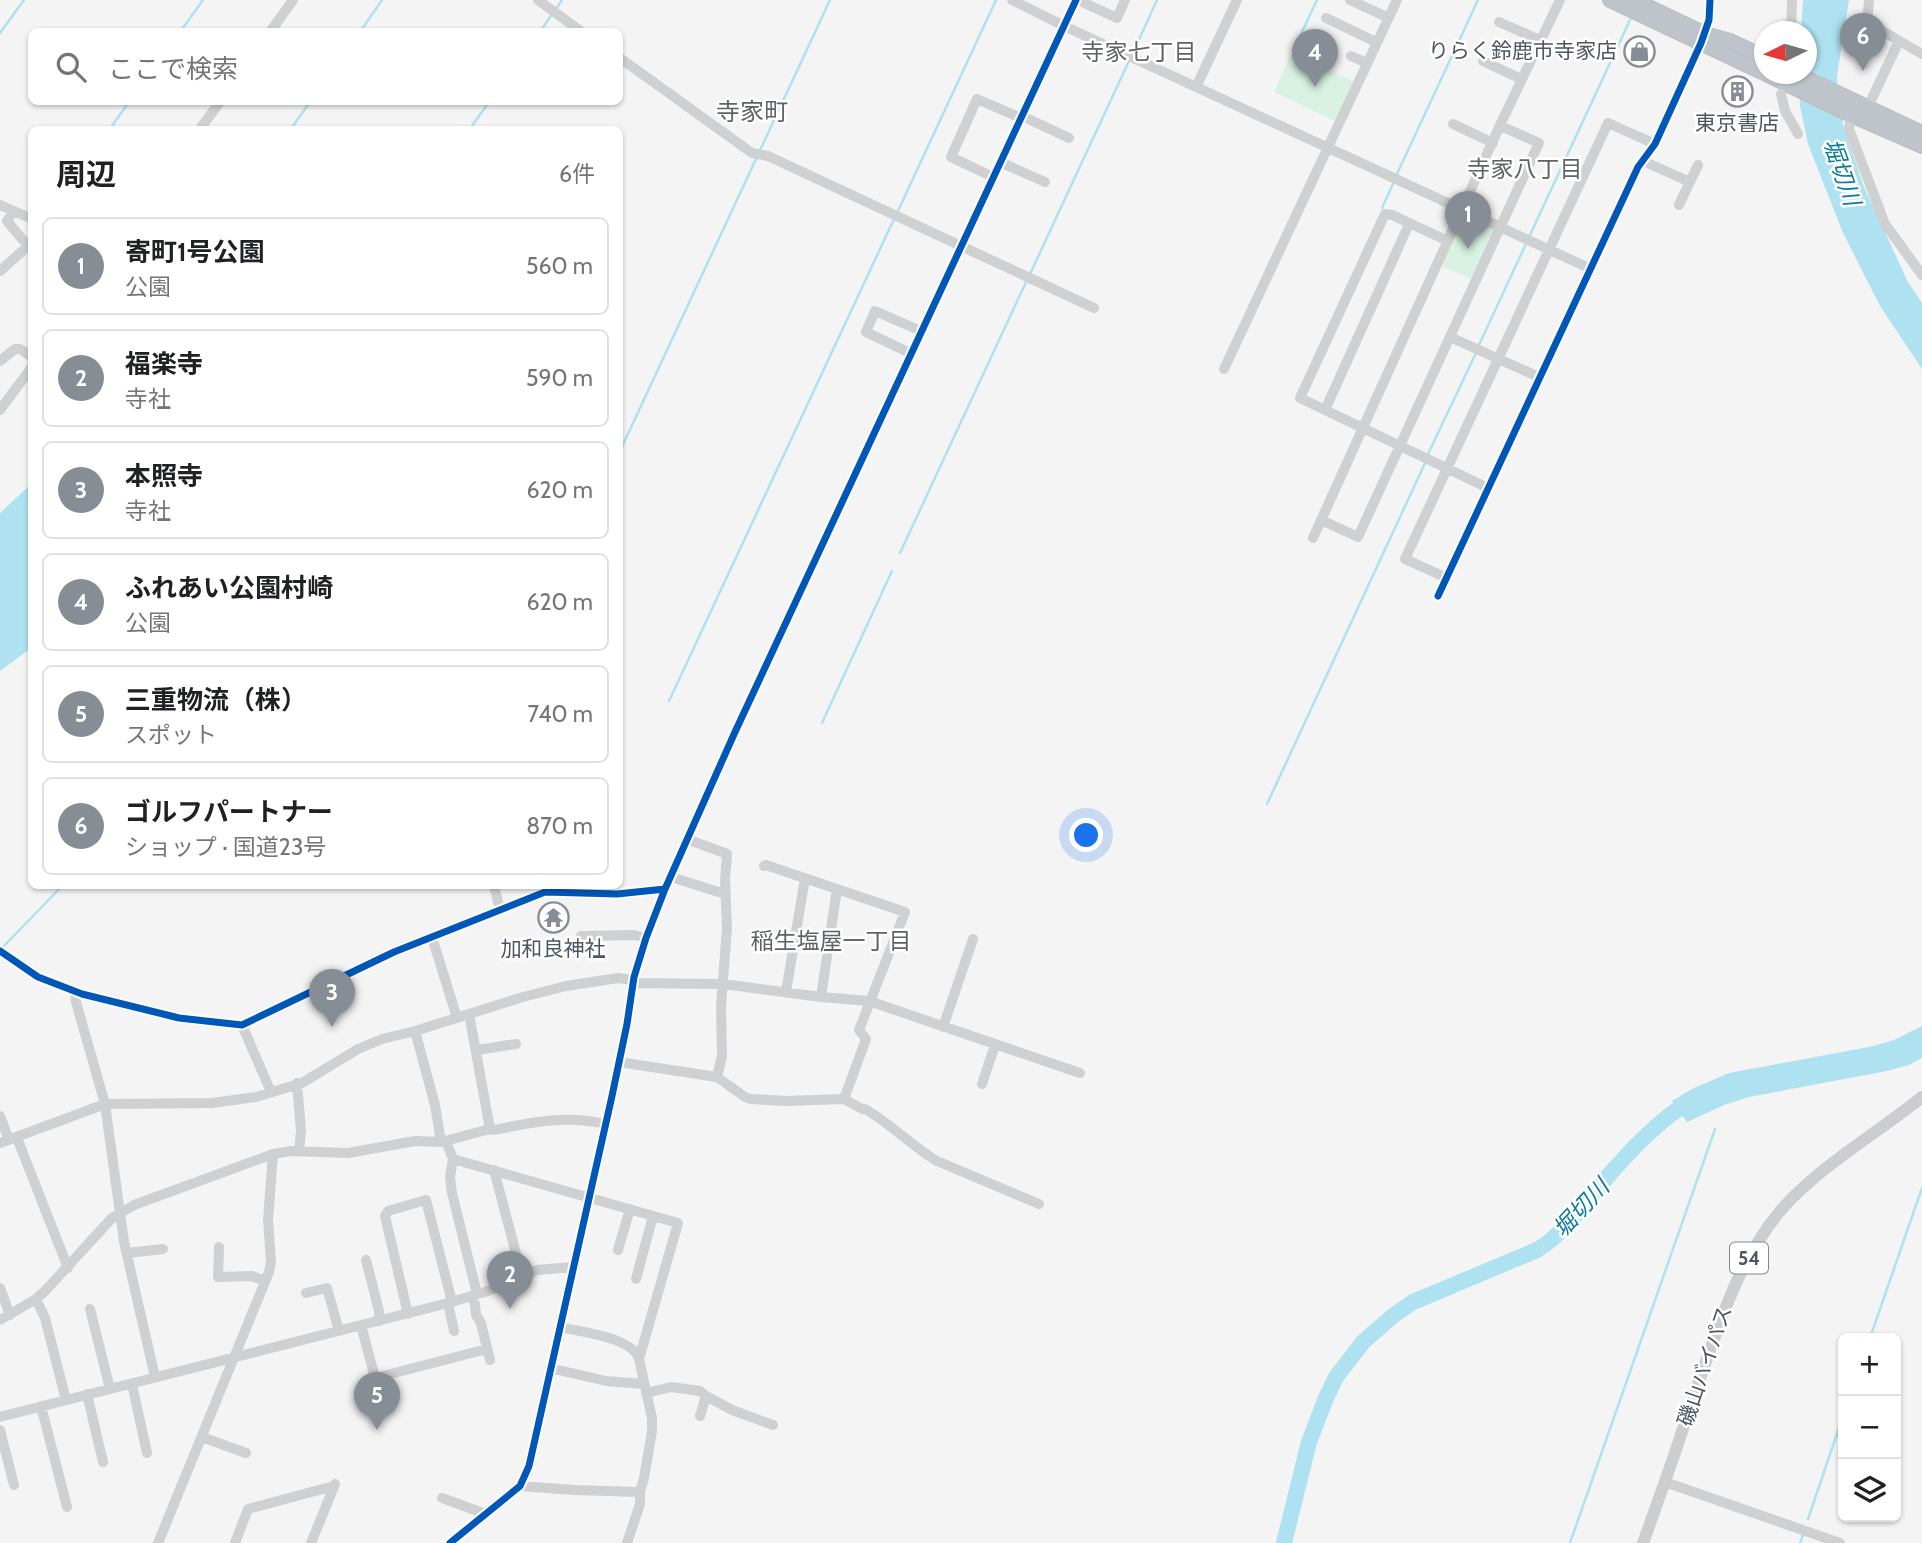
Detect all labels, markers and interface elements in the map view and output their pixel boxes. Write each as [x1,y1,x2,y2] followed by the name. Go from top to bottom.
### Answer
[1840,13,1886,71] pin: 6
[1754,21,1817,84] north arrow
[28,28,623,105] search box
[1292,29,1338,87] pin: 4
[1623,34,1657,68] shop icon: りらく鈴鹿市寺家店
[1082,38,1197,66] district label: 寺家七丁目
[1428,38,1617,63] place label: りらく鈴鹿市寺家店
[52,48,90,86] icon: search
[108,53,238,85] text: ここで検索
[1720,74,1754,108] building icon: 東京書店
[716,97,788,126] district label: 寺家町
[1695,110,1779,135] place label: 東京書店
[1818,135,1867,212] water label: 堀切川
[1468,155,1583,183] district label: 寺家八丁目
[56,156,116,193] text: 周辺
[559,160,595,188] text: 6件
[1445,191,1491,249] pin: 1
[125,236,265,268] text: 寄町1号公園
[77,252,85,280] text: 1
[526,252,593,280] text: 560 m
[125,273,171,301] text: 公園
[125,348,203,380] text: 福楽寺
[75,364,87,392] text: 2
[526,364,593,392] text: 590 m
[125,385,171,413] text: 寺社
[125,460,203,492] text: 本照寺
[75,476,87,504] text: 3
[526,476,593,504] text: 620 m
[125,497,171,525] text: 寺社
[125,572,333,604] text: ふれあい公園村崎
[74,588,88,616] text: 4
[526,588,593,616] text: 620 m
[125,609,171,637] text: 公園
[125,684,307,716] text: 三重物流（株）
[75,700,87,728] text: 5
[528,700,593,728] text: 740 m
[125,721,217,749] text: スポット
[125,796,333,828] text: ゴルフパートナー
[75,812,87,840] text: 6
[526,812,593,840] text: 870 m
[1069,818,1103,852] your location
[125,833,326,861] text: ショップ · 国道23号
[536,900,570,934] temple icon: 加和良神社
[751,927,912,955] district label: 稲生塩屋一丁目
[501,936,606,961] place label: 加和良神社
[309,969,355,1027] pin: 3
[1547,1171,1617,1243] water label: 堀切川
[1730,1242,1768,1274] road number: 54
[487,1251,533,1309] pin: 2
[1672,1302,1737,1429] street label: 磯山バイパス
[1838,1333,1901,1522] map controls
[1838,1333,1901,1396] button: +
[354,1372,400,1430] pin: 5
[1838,1396,1901,1459] button: −
[1838,1459,1901,1522] button: layers

